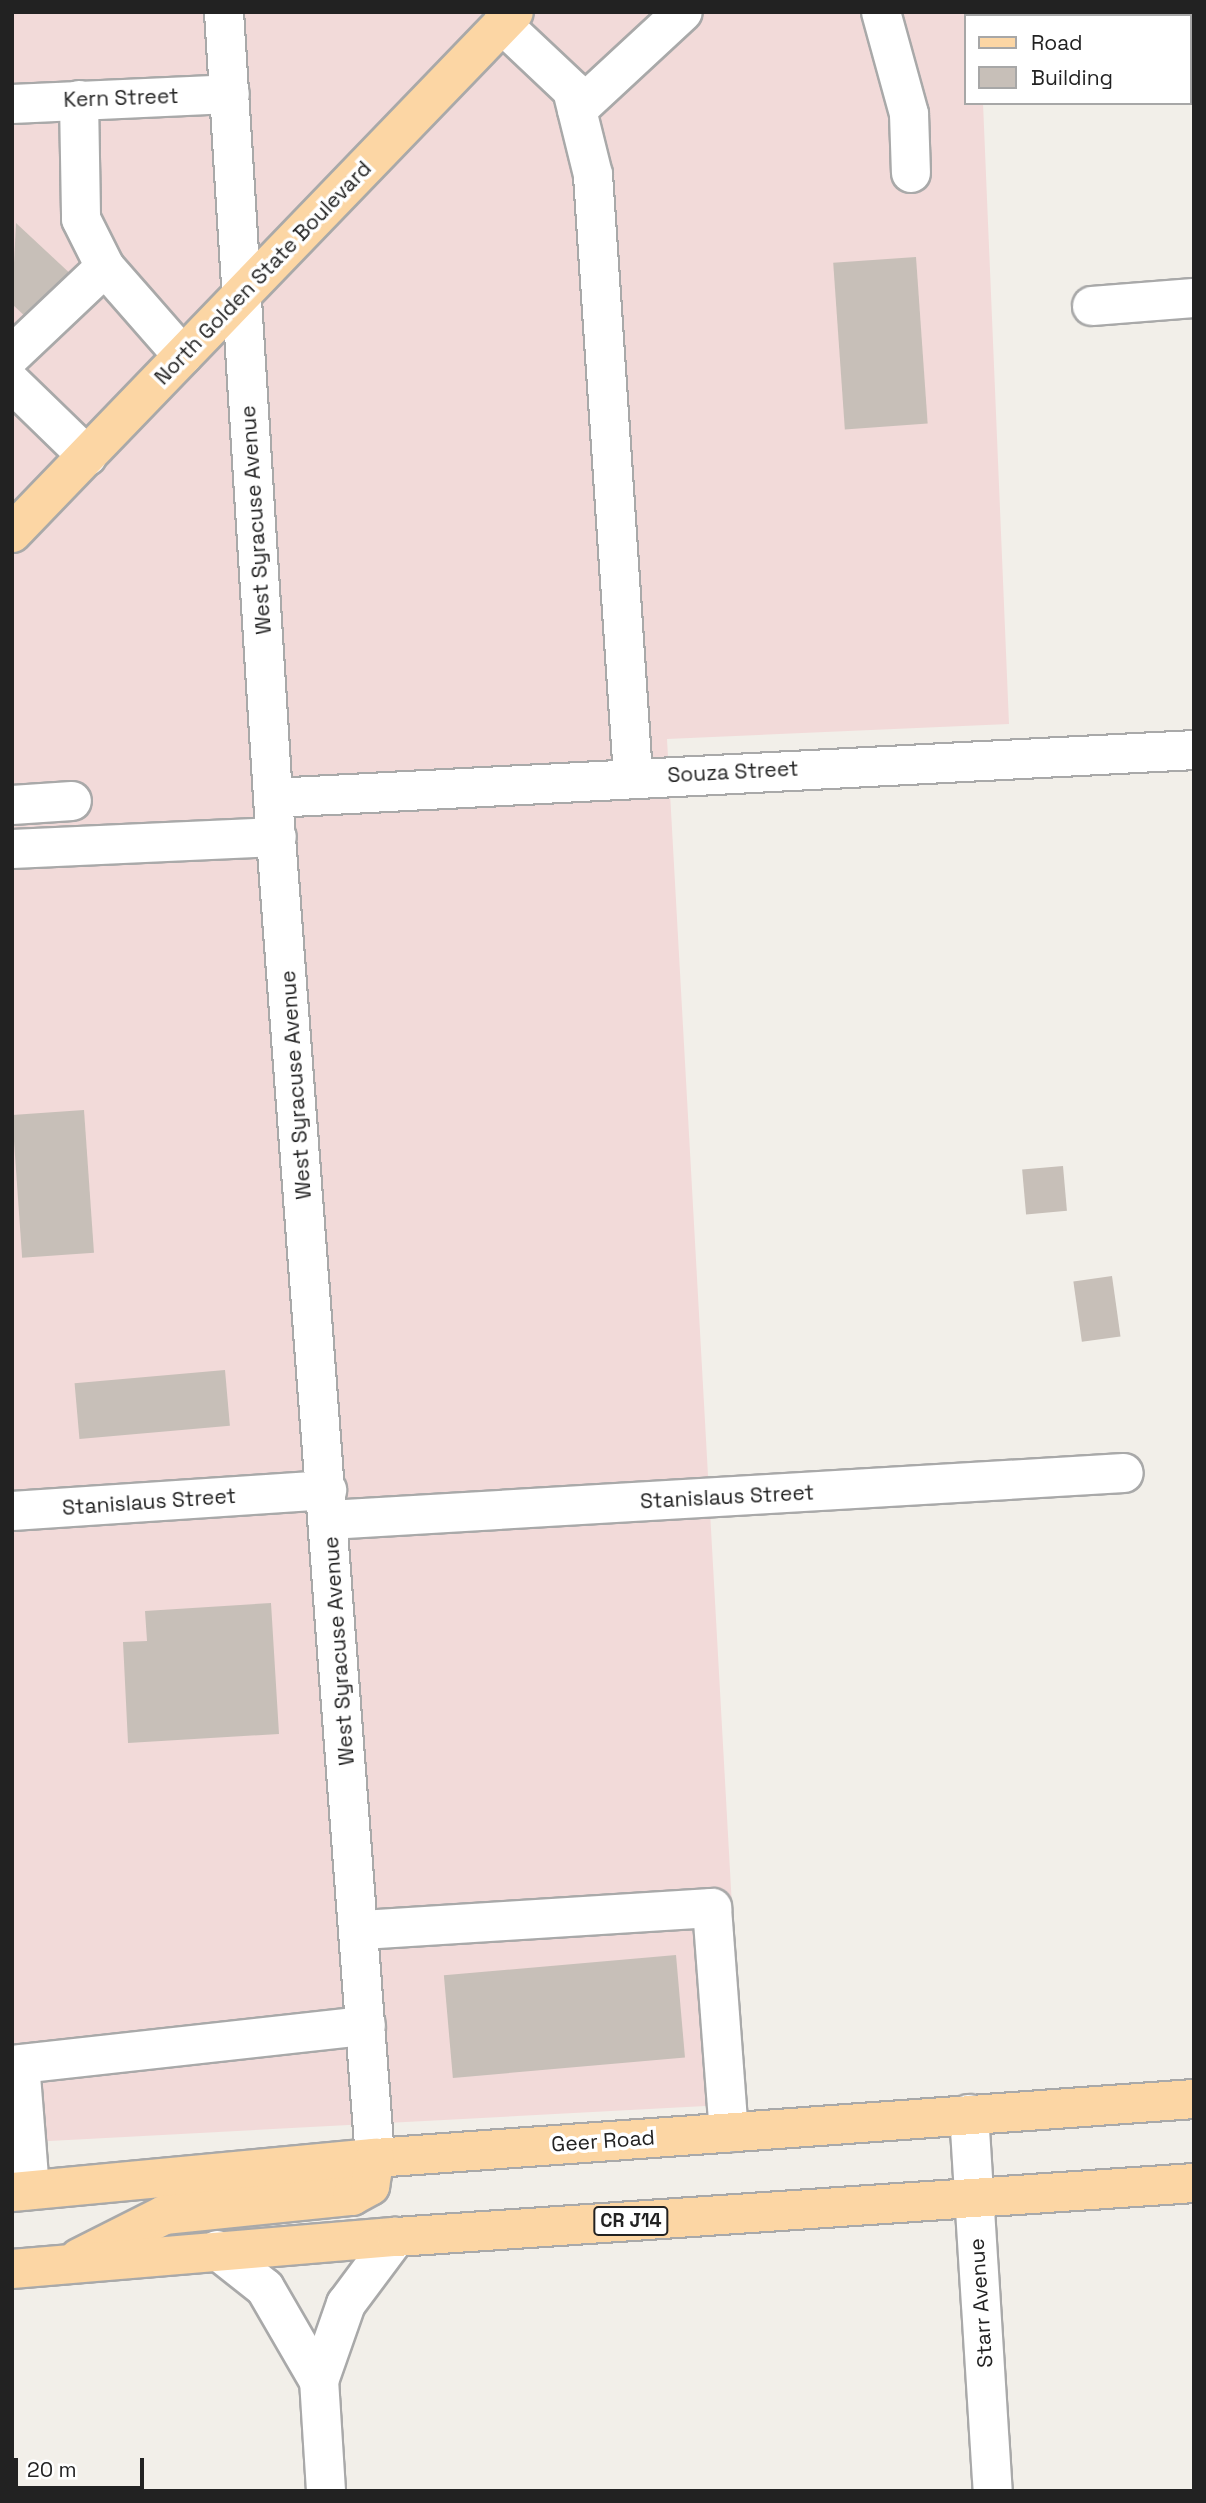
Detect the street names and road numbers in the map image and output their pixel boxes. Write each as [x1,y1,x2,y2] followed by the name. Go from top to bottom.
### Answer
[63,83,179,113] street label: Kern Street
[149,156,377,390] street label: North Golden State Boulevard
[235,404,277,636] street label: West Syracuse Avenue
[667,756,799,788] street label: Souza Street
[275,969,317,1201] street label: West Syracuse Avenue
[639,1480,815,1514] street label: Stanislaus Street
[61,1483,237,1521] street label: Stanislaus Street
[318,1535,360,1767] street label: West Syracuse Avenue
[550,2125,656,2157] street label: Geer Road
[592,2206,670,2236] road number: CR J14
[964,2237,998,2369] street label: Starr Avenue

